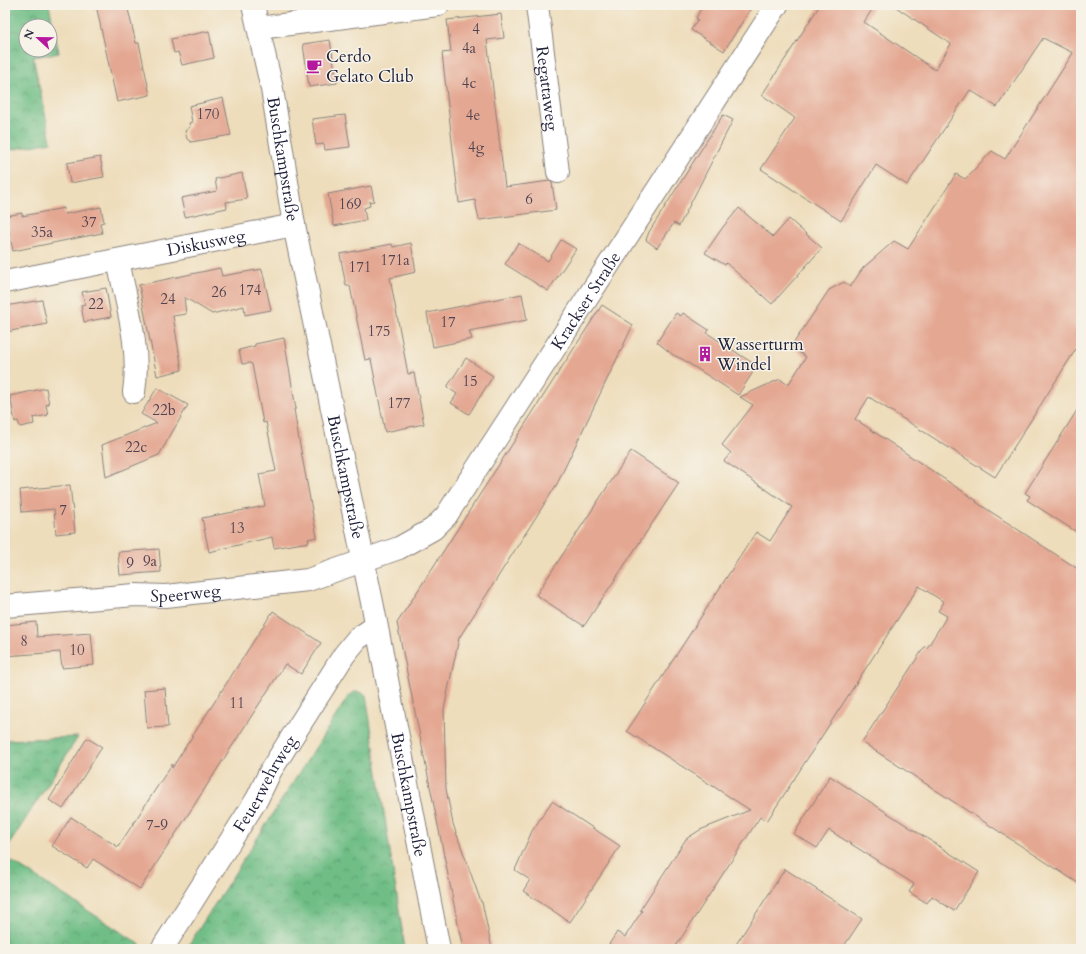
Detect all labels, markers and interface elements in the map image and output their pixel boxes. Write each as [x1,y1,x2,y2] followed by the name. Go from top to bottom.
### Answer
[18,18,58,58] north arrow
[472,19,480,39] house number: 4
[20,27,38,42] text: N
[462,38,477,58] house number: 4a
[326,45,414,88] place label: Cerdo Gelato Club
[531,45,564,133] street label: Regattaweg
[305,57,323,75] cafe icon: Cerdo Gelato Club
[462,73,476,93] house number: 4c
[262,95,305,223] street label: Buschkampstraße
[196,104,220,124] house number: 170
[466,105,480,125] house number: 4e
[468,137,485,157] house number: 4g
[525,189,533,209] house number: 6
[338,194,362,214] house number: 169
[81,212,97,232] house number: 37
[31,222,53,242] house number: 35a
[165,223,248,261] street label: Diskusweg
[545,247,626,354] street label: Krackser Straße
[380,250,410,270] house number: 171a
[348,257,372,277] house number: 171
[238,280,262,300] house number: 174
[211,282,227,302] house number: 26
[160,289,176,309] house number: 24
[88,294,104,314] house number: 22
[440,312,456,332] house number: 17
[367,321,391,341] house number: 175
[716,333,804,376] place label: Wasserturm Windel
[696,345,714,363] building icon: Wasserturm Windel
[462,371,478,391] house number: 15
[387,393,411,413] house number: 177
[152,400,176,420] house number: 22b
[322,413,370,541] street label: Buschkampstraße
[125,437,147,457] house number: 22c
[59,500,67,520] house number: 7
[229,518,245,538] house number: 13
[143,551,158,571] house number: 9a
[126,553,134,573] house number: 9
[150,578,222,608] street label: Speerweg
[20,631,28,651] house number: 8
[69,640,85,660] house number: 10
[229,693,245,713] house number: 11
[228,730,302,836] street label: Feuerwehrweg
[386,730,432,859] street label: Buschkampstraße
[146,815,168,835] house number: 7-9

